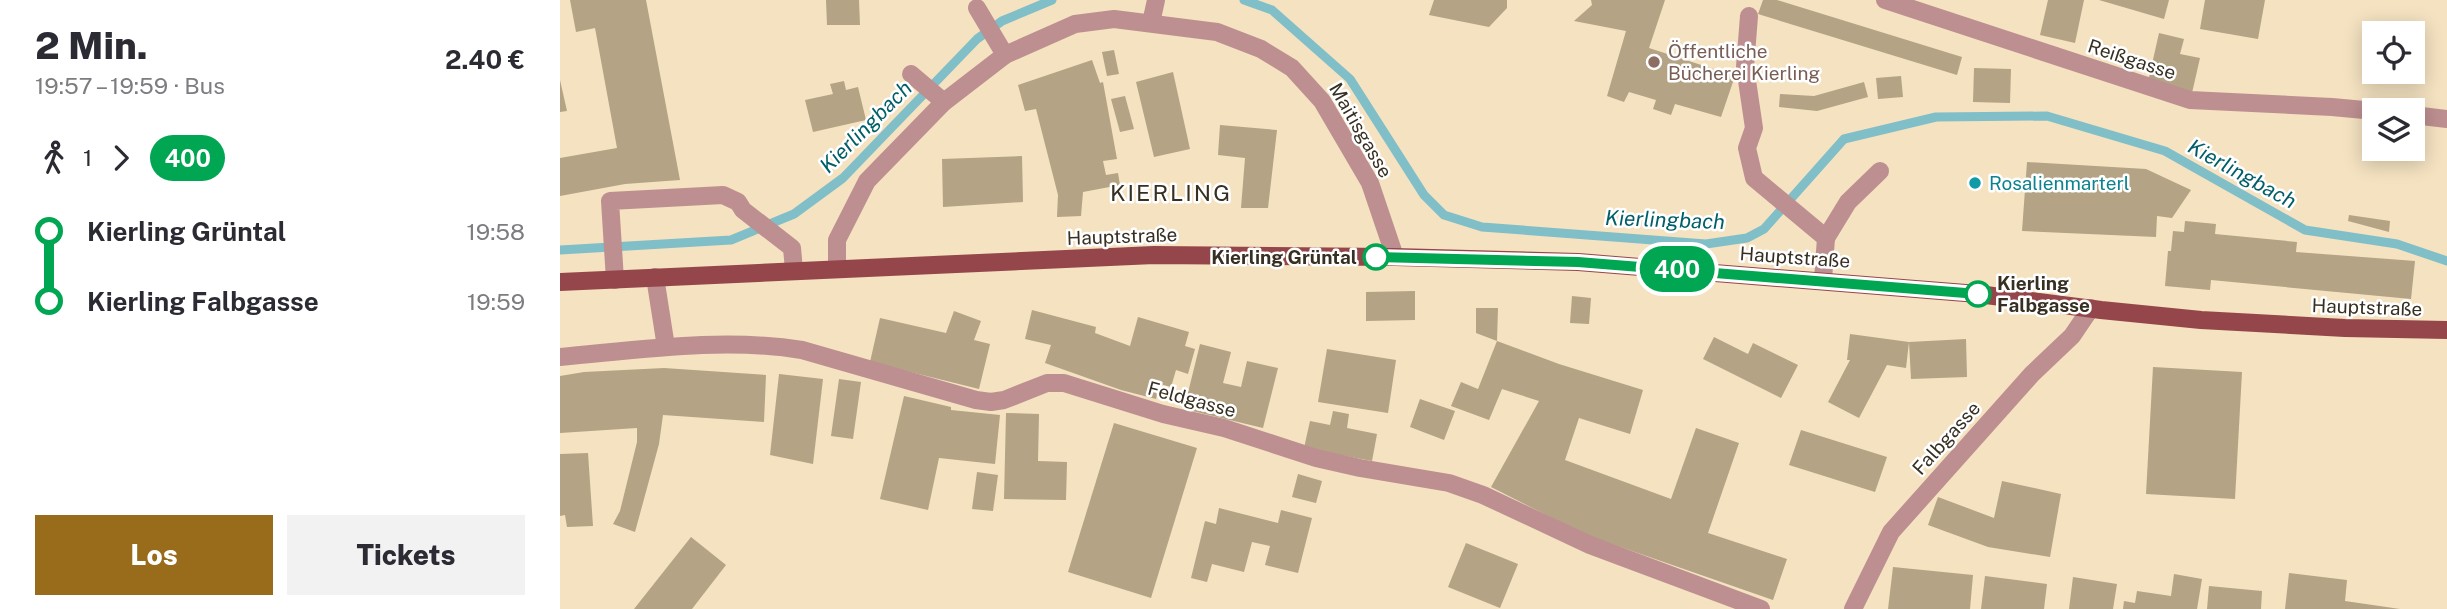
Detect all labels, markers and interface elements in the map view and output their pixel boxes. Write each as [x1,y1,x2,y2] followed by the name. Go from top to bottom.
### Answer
[2362,21,2425,161] map controls
[2362,21,2425,84] button: locate
[35,23,148,68] text: 2 Min.
[2085,34,2179,84] street label: Reißgasse
[1668,40,1820,84] place label: Öffentliche Bücherei Kierling
[445,44,525,75] text: 2.40 €
[1646,54,1662,70] marker: Öffentliche Bücherei Kierling
[35,72,225,99] text: 19:57 – 19:59 · Bus
[814,75,917,178] water label: Kierlingbach
[1325,79,1397,181] street label: Maitisgasse
[2362,98,2425,161] button: layers
[2184,134,2301,214] water label: Kierlingbach
[35,139,73,177] icon: walk
[102,139,140,177] icon: forward
[83,144,92,171] text: 1
[164,144,211,172] text: 400
[1989,172,2130,194] place label: Rosalienmarterl
[1967,175,1983,191] marker: Rosalienmarterl
[1110,179,1232,206] district label: KIERLING
[1605,205,1725,234] water label: Kierlingbach
[87,216,286,247] text: Kierling Grüntal
[466,218,525,245] text: 19:58
[1066,223,1178,249] street label: Hauptstraße
[1739,242,1851,272] street label: Hauptstraße
[1363,244,1389,270] marker: Kierling Grüntal
[1211,246,1357,268] place label: Kierling Grüntal
[1637,246,1717,292] line badge: 400
[1654,255,1700,283] text: 400
[1997,272,2090,316] place label: Kierling Falbgasse
[1965,281,1991,307] marker: Kierling Falbgasse
[87,286,319,317] text: Kierling Falbgasse
[467,288,525,315] text: 19:59
[2311,294,2423,320] street label: Hauptstraße
[1146,377,1238,421] street label: Feldgasse
[1908,397,1984,479] street label: Falbgasse
[35,515,273,595] button: Los
[287,515,525,595] button: Tickets

